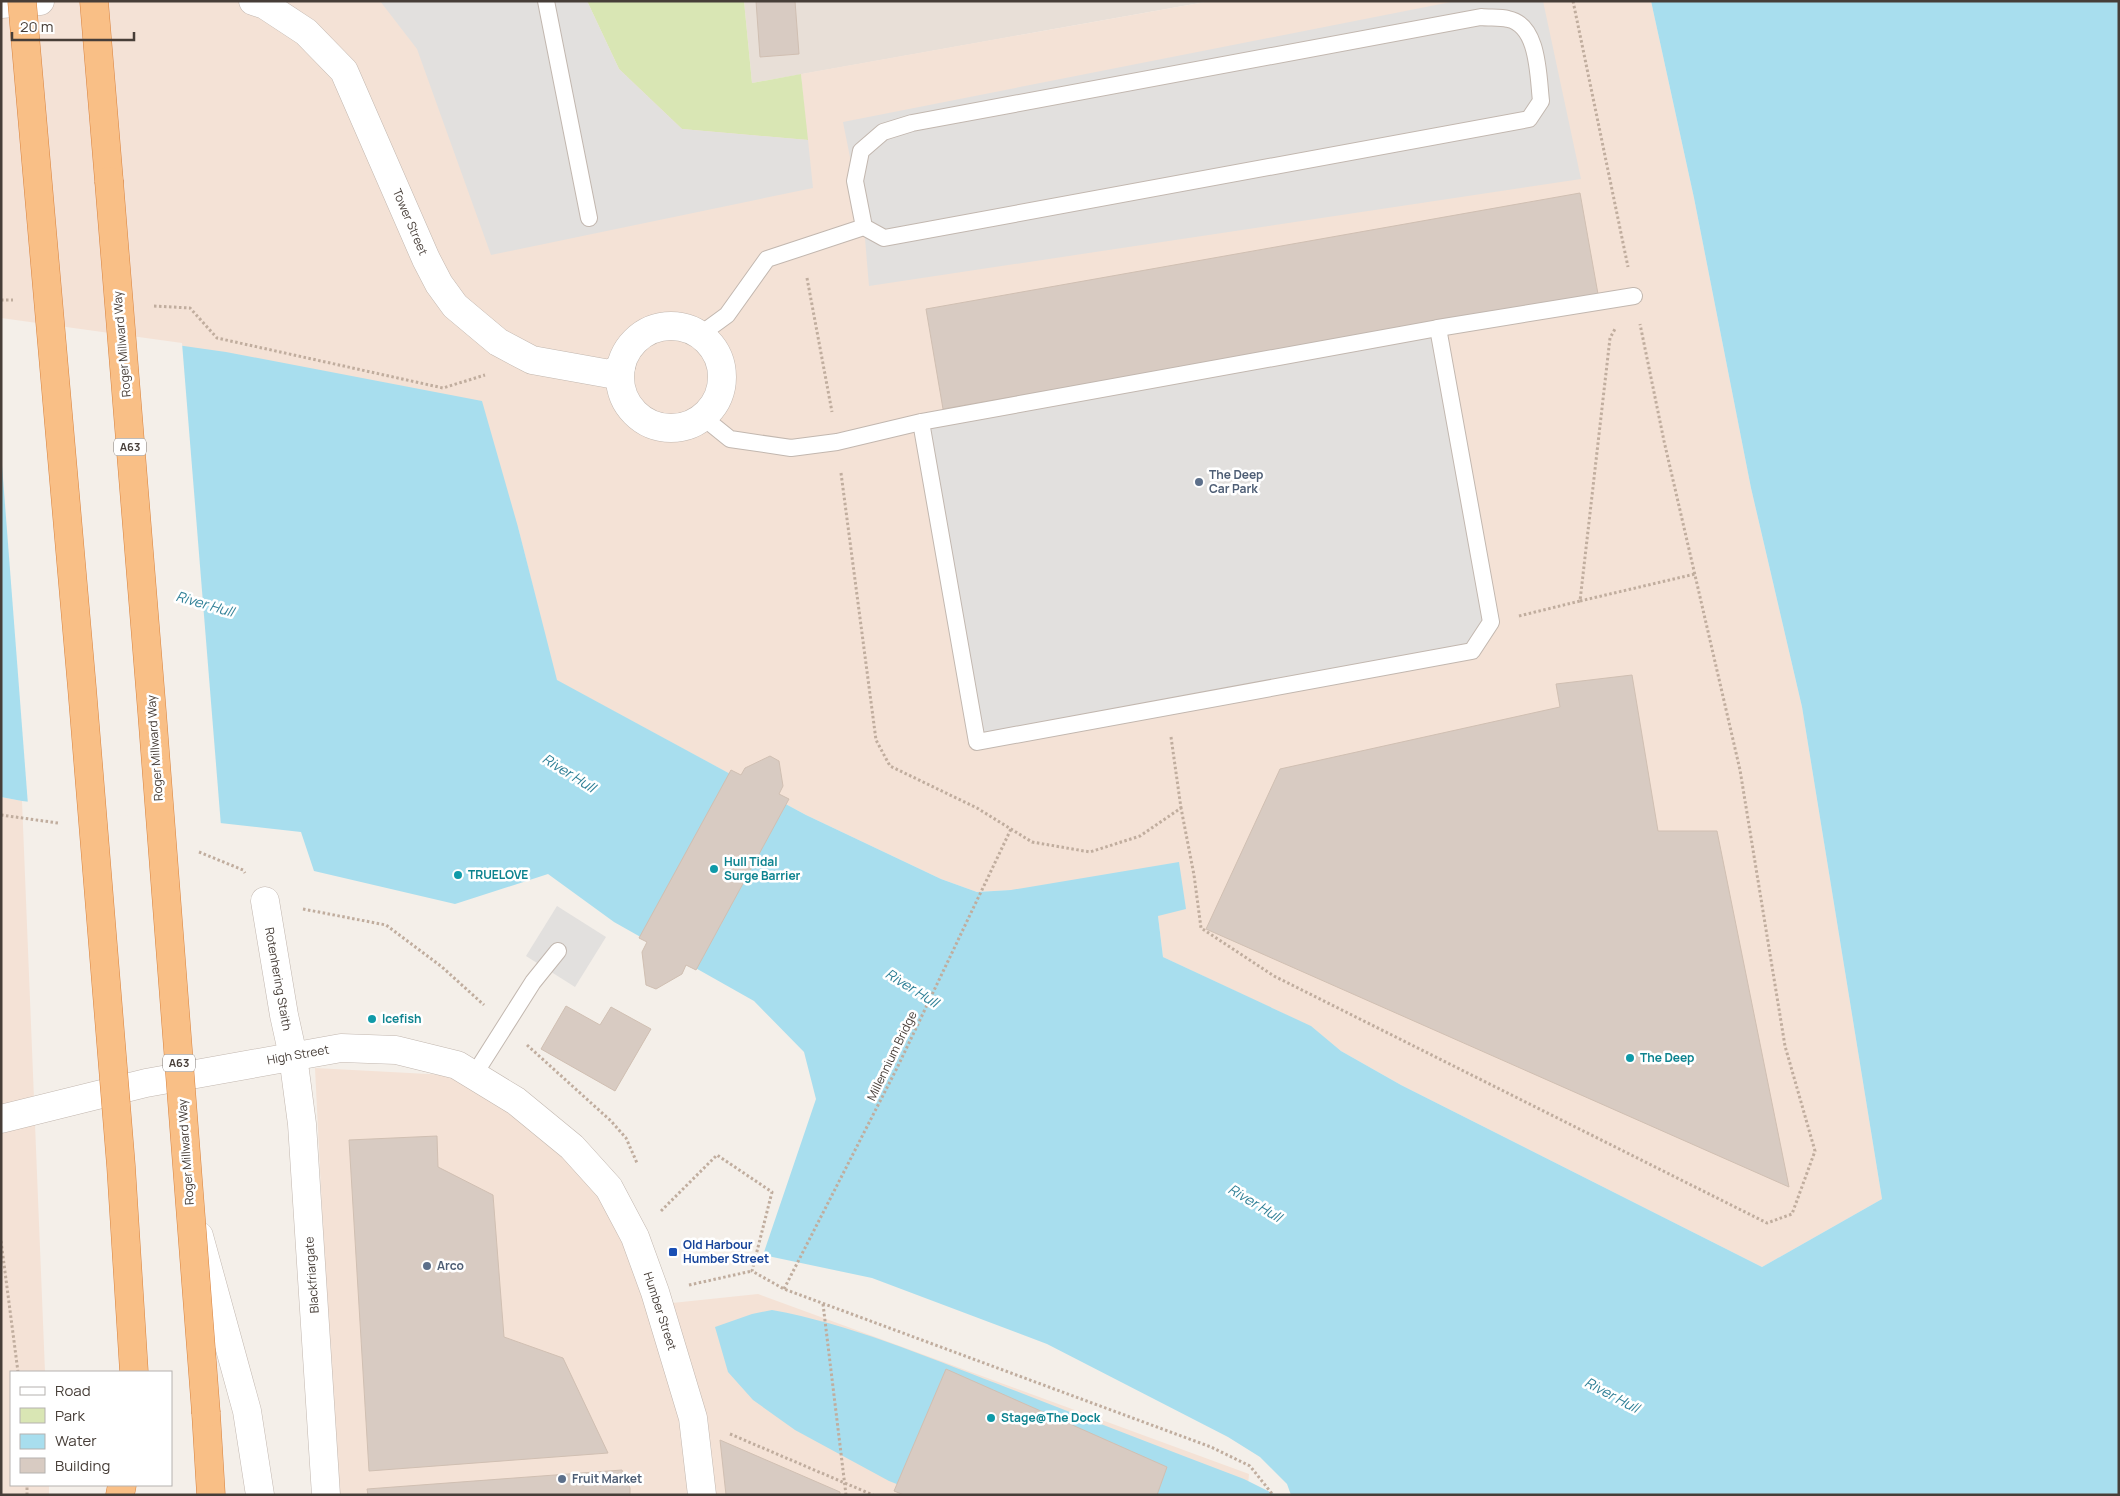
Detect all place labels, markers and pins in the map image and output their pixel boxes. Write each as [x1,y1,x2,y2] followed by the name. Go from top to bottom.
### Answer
[1209,466,1263,497] place label: The Deep Car Park
[1193,476,1205,488] marker: The Deep Car Park
[724,853,801,884] place label: Hull Tidal Surge Barrier
[708,863,720,875] marker: Hull Tidal Surge Barrier
[468,866,528,883] place label: TRUELOVE
[452,869,464,881] marker: TRUELOVE
[382,1010,421,1027] place label: Icefish
[366,1013,378,1025] marker: Icefish
[1640,1049,1694,1066] place label: The Deep
[1624,1052,1636,1064] marker: The Deep
[683,1236,769,1267] place label: Old Harbour Humber Street
[667,1246,679,1258] marker: Old Harbour Humber Street
[437,1257,464,1274] place label: Arco
[421,1260,433,1272] marker: Arco
[1001,1409,1101,1426] place label: Stage@The Dock
[985,1412,997,1424] marker: Stage@The Dock
[572,1470,642,1487] place label: Fruit Market
[556,1473,568,1485] marker: Fruit Market

